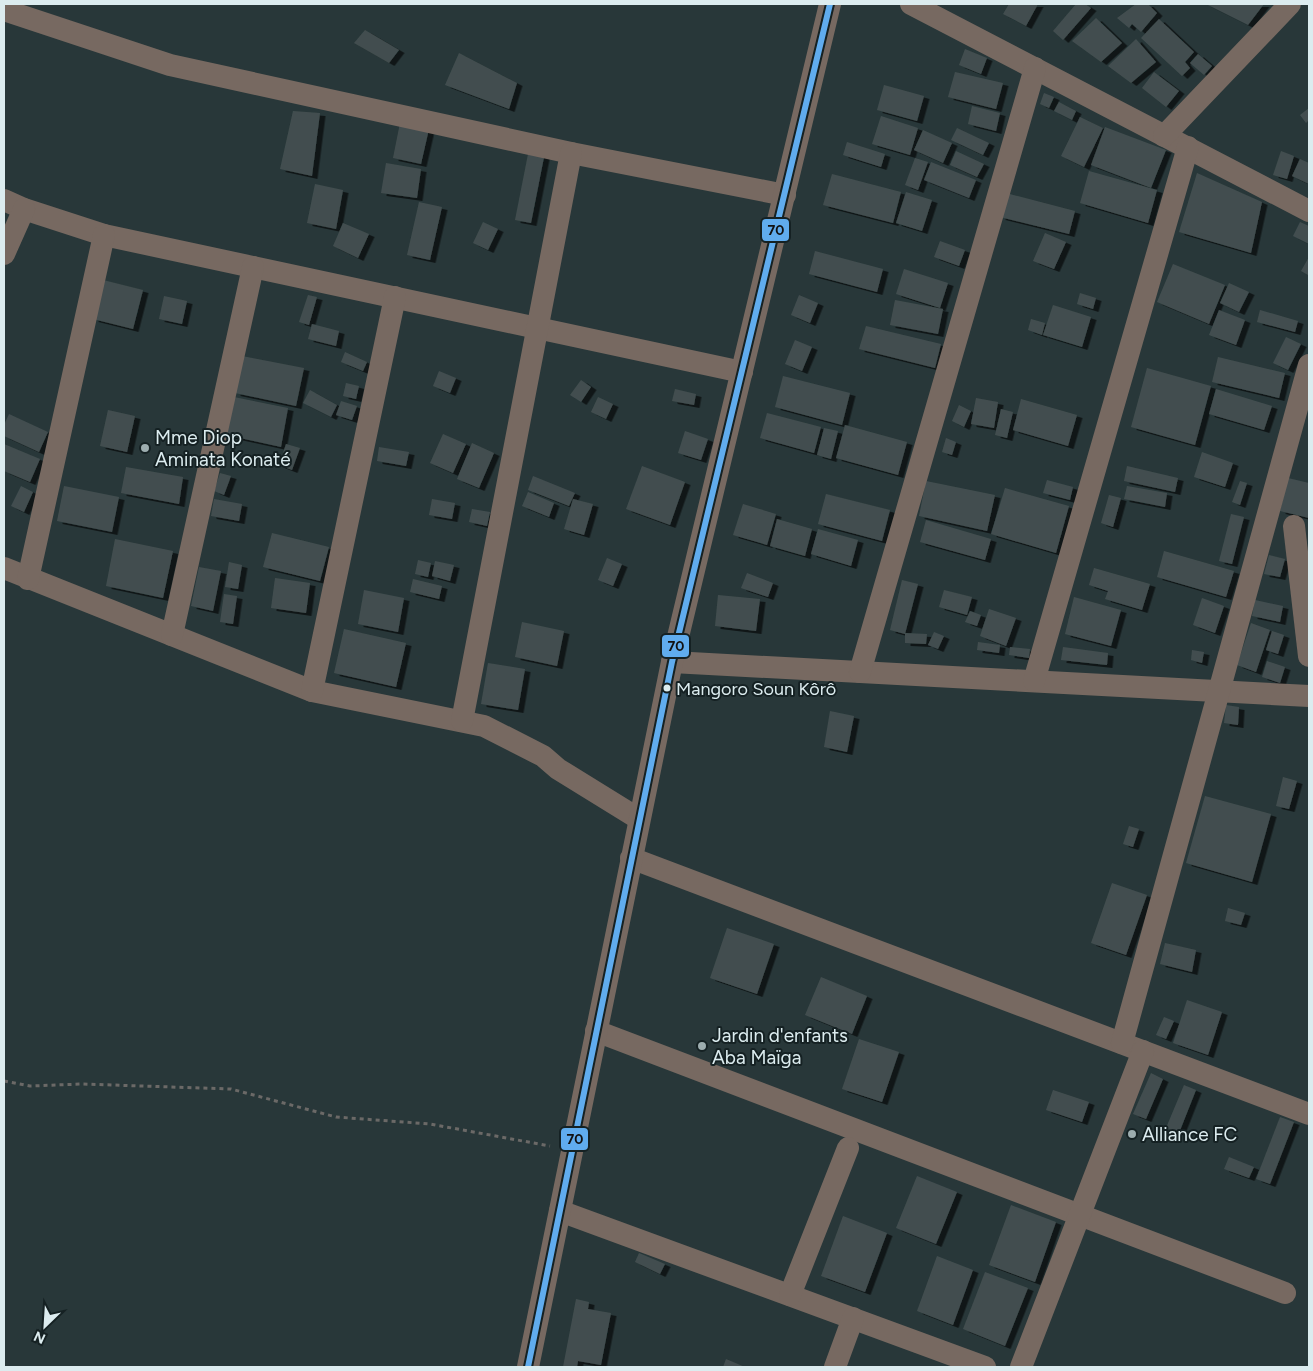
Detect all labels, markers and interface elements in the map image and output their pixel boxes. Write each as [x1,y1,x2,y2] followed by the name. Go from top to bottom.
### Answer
[761,218,790,242] line badge: 70
[768,222,784,239] text: 70
[155,426,291,471] place label: Mme Diop Aminata Konaté
[139,442,151,454] marker: Mme Diop Aminata Konaté
[661,634,690,658] line badge: 70
[668,638,684,655] text: 70
[676,678,836,700] place label: Mangoro Soun Kôrô
[662,683,672,693] marker: Mangoro Soun Kôrô
[712,1024,848,1069] place label: Jardin d'enfants Aba Maïga
[696,1040,708,1052] marker: Jardin d'enfants Aba Maïga
[1142,1123,1238,1146] place label: Alliance FC
[560,1127,589,1151] line badge: 70
[1126,1128,1138,1140] marker: Alliance FC
[567,1131,583,1148] text: 70
[20,1301,70,1351] north arrow
[31,1327,48,1347] text: N

